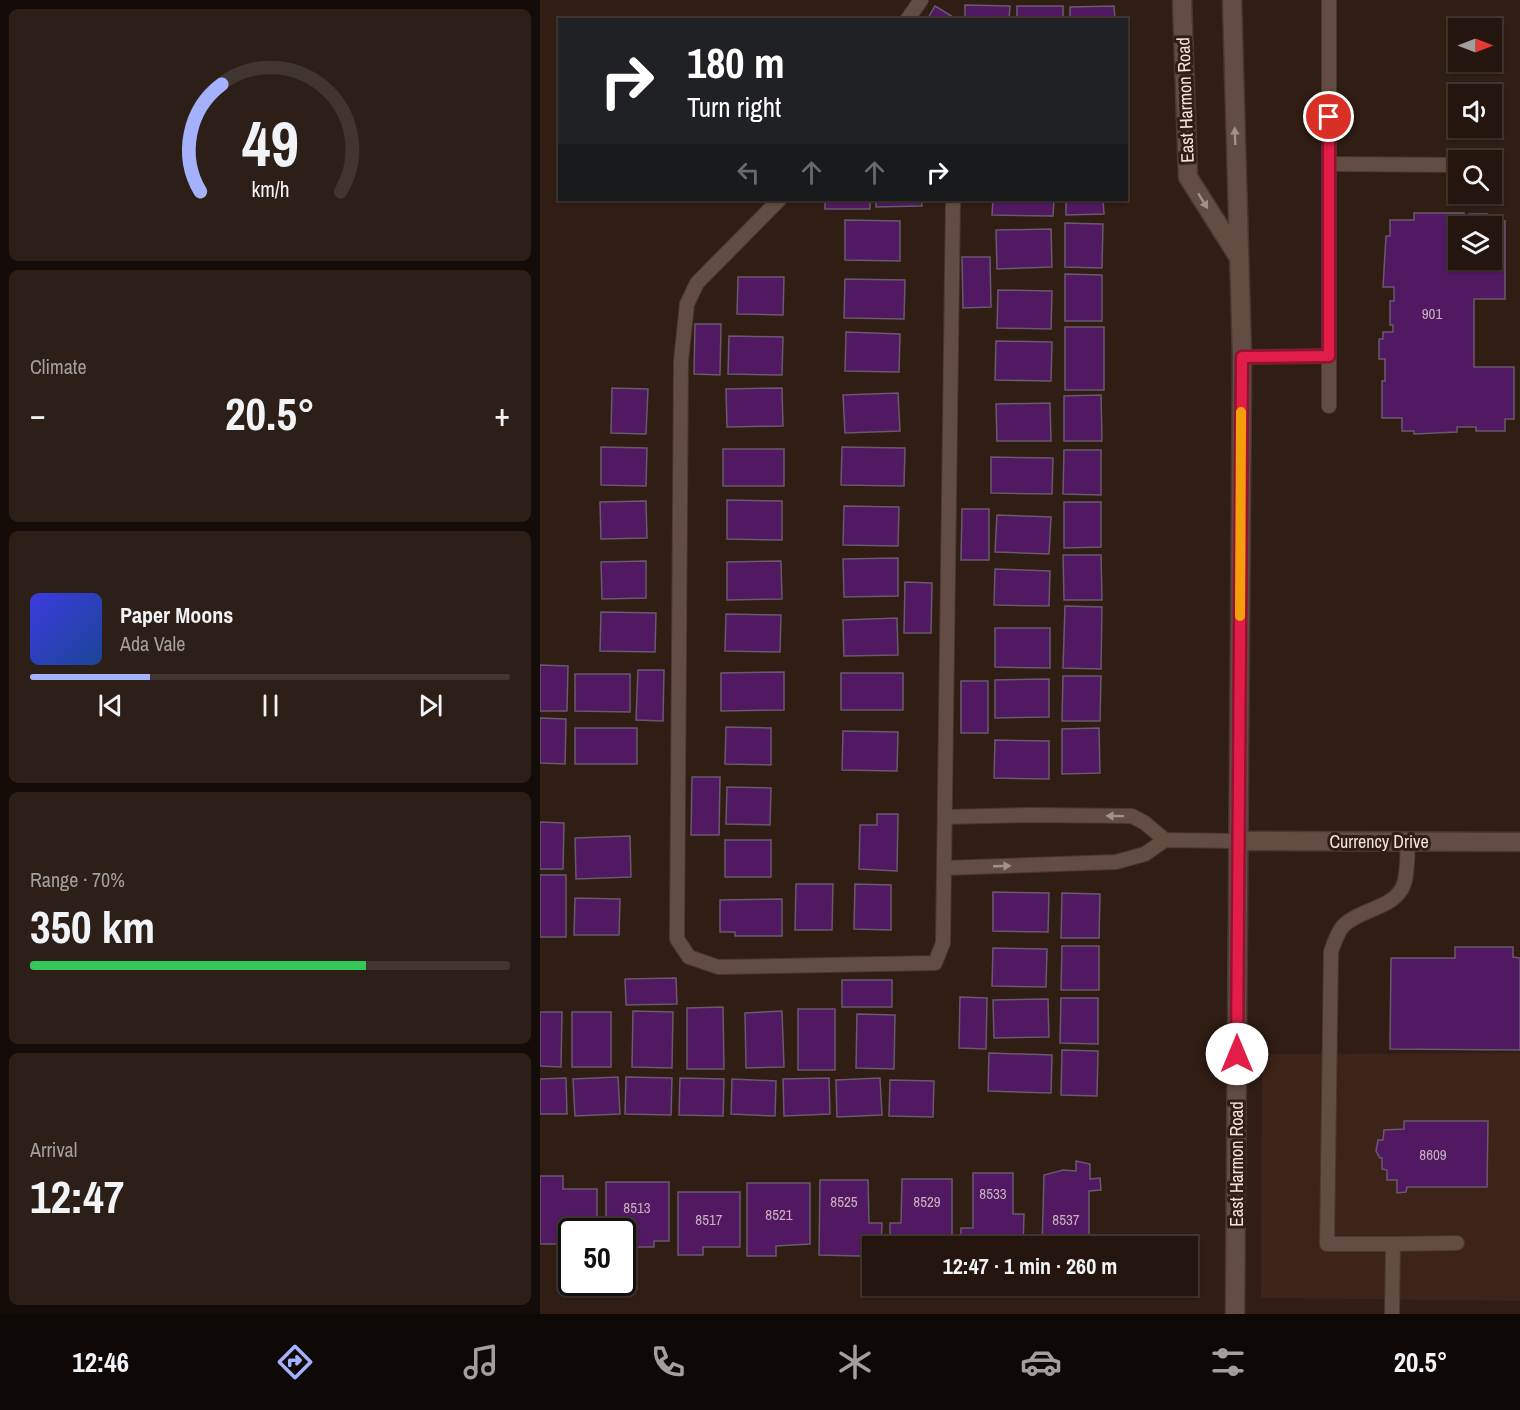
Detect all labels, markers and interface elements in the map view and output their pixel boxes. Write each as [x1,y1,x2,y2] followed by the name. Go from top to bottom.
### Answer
[1448,18,1502,72] north arrow
[1448,18,1502,270] map controls
[687,35,785,91] text: 180 m
[1170,37,1200,163] street label: East Harmon Road
[588,42,666,120] icon: right
[1448,84,1502,138] button: sound
[687,89,781,125] text: Turn right
[1303,91,1354,142] pin
[1312,100,1345,133] icon: arrive
[242,101,298,185] text: 49
[1230,126,1240,145] one-way arrow
[1448,150,1502,204] button: search
[732,156,765,189] icon: left
[795,156,828,189] icon: ahead
[858,156,891,189] icon: ahead
[921,156,954,189] icon: right
[251,175,289,204] text: km/h
[1198,193,1209,209] one-way arrow
[1448,216,1502,270] button: layers
[1422,303,1442,324] house number: 901
[30,353,87,380] text: Climate
[225,383,315,444] text: 20.5°
[30,392,46,436] text: −
[494,392,510,436] text: +
[120,600,233,630] text: Paper Moons
[120,630,185,657] text: Ada Vale
[94,689,127,722] icon: previous
[254,689,287,722] icon: pause
[414,689,447,722] icon: next
[1105,811,1124,821] one-way arrow
[1329,829,1429,854] street label: Currency Drive
[993,861,1012,870] one-way arrow
[30,866,125,893] text: Range · 70%
[30,896,155,957] text: 350 km
[1205,1022,1269,1086] position arrow
[1224,1101,1249,1227] street label: East Harmon Road
[30,1136,77,1163] text: Arrival
[1419,1144,1447,1165] house number: 8609
[30,1166,124,1227] text: 12:47
[979,1183,1007,1204] house number: 8533
[830,1191,858,1212] house number: 8525
[913,1191,941,1212] house number: 8529
[623,1197,651,1218] house number: 8513
[765,1204,793,1225] house number: 8521
[695,1209,723,1230] house number: 8517
[1052,1209,1080,1230] house number: 8537
[558,1218,636,1296] speed limit sign: 50
[943,1251,1117,1281] text: 12:47 · 1 min · 260 m
[274,1341,316,1383] icon: directions
[460,1341,502,1383] icon: music
[647,1341,689,1383] icon: phone
[834,1341,876,1383] icon: climate
[1020,1341,1062,1383] icon: car
[1207,1341,1249,1383] icon: filters
[72,1344,129,1380] text: 12:46
[1394,1344,1448,1380] text: 20.5°

